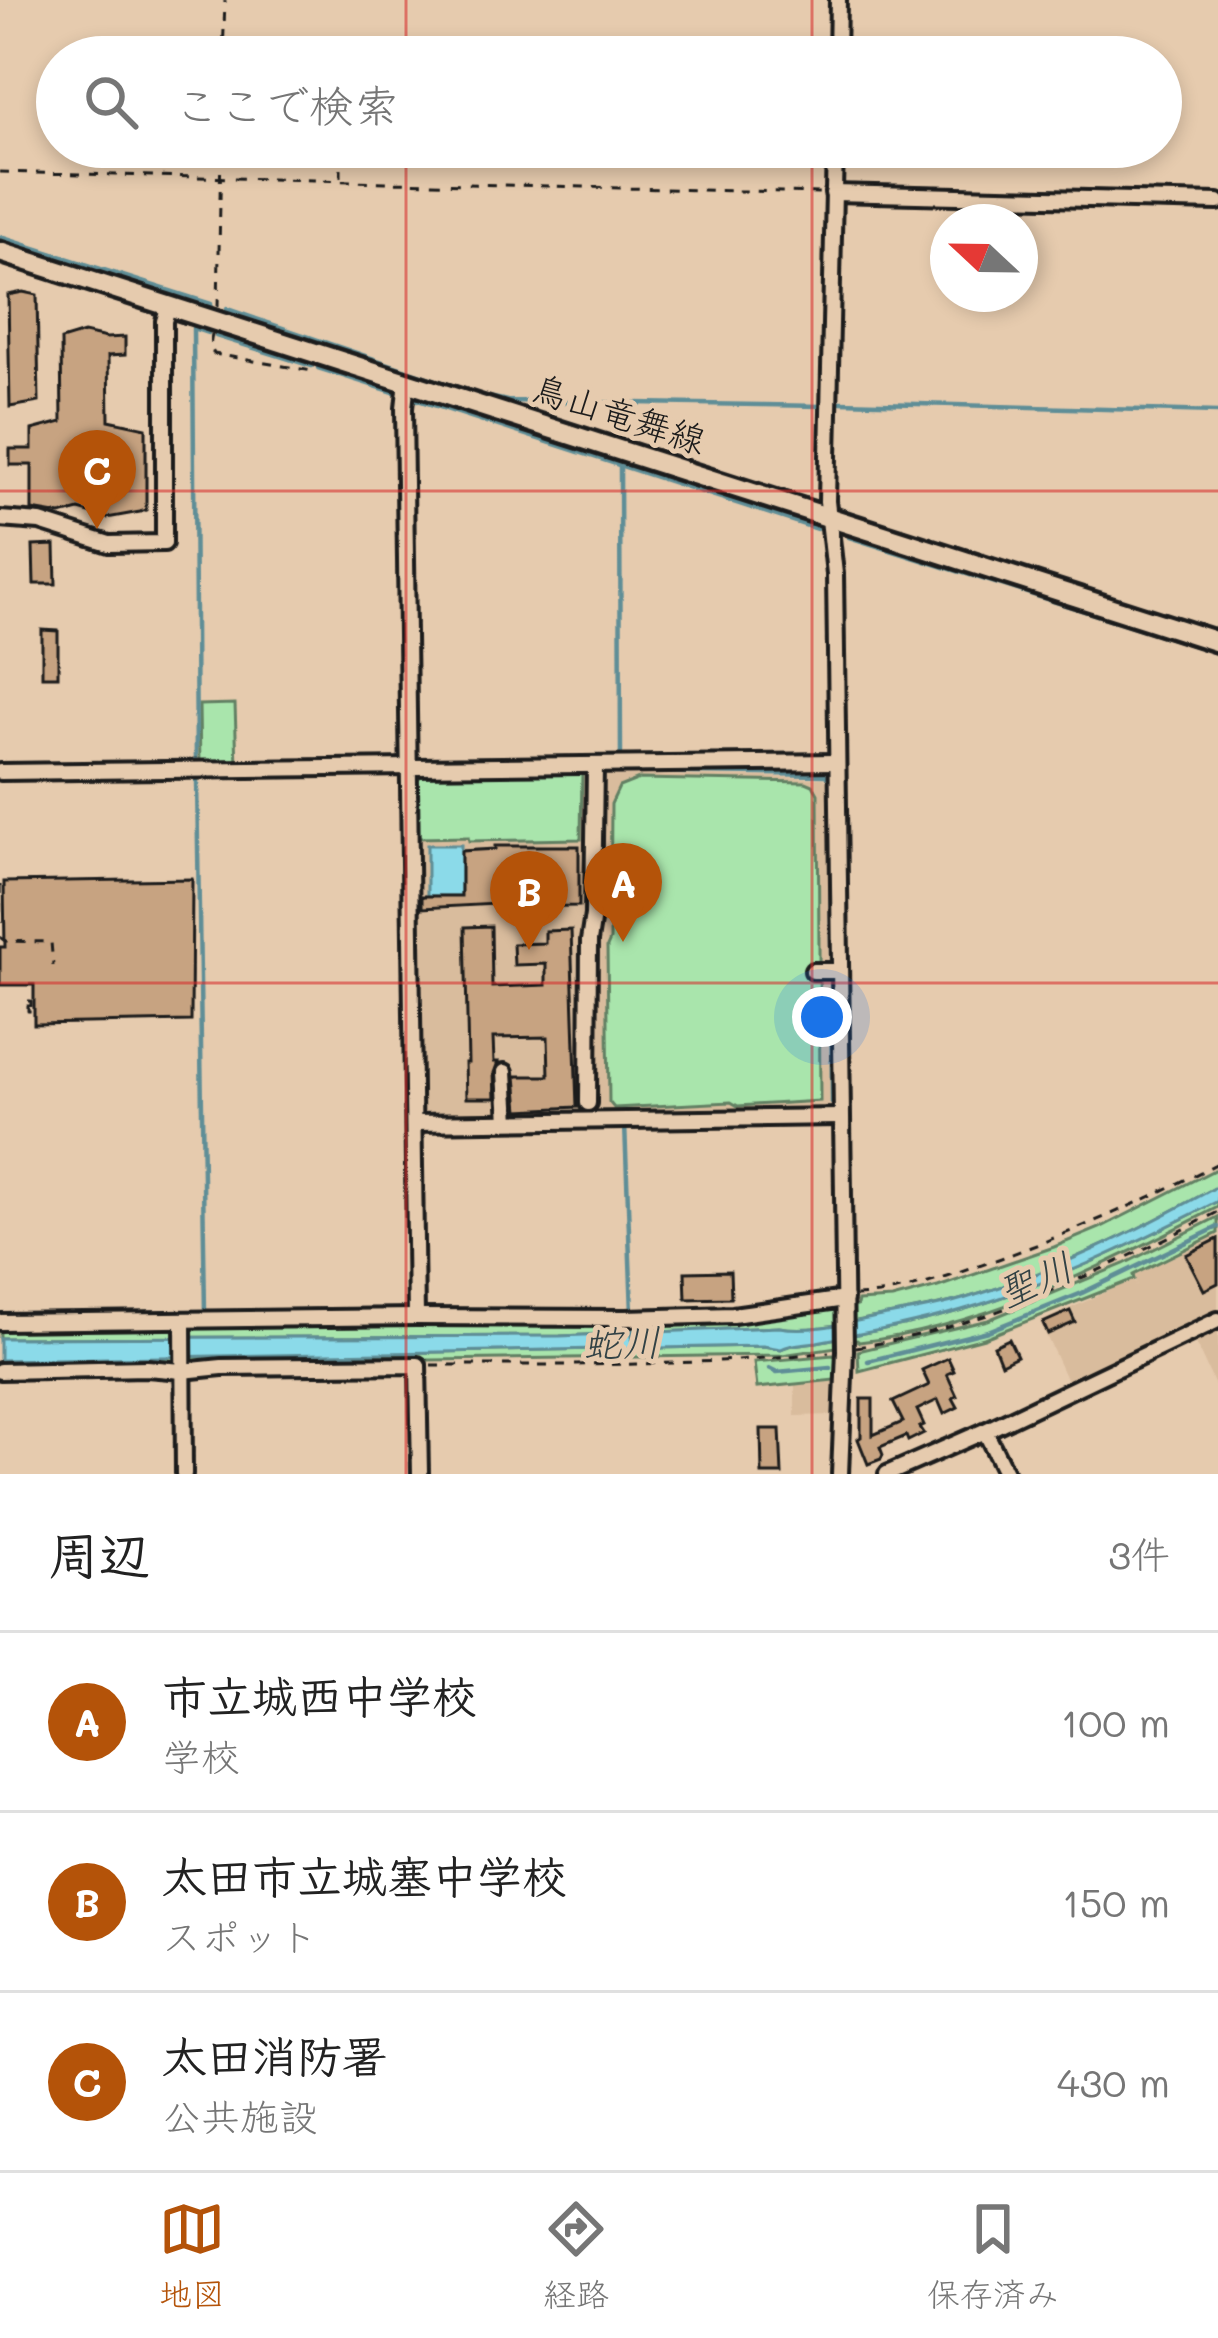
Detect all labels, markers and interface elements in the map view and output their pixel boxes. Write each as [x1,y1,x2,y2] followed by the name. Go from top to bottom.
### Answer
[36,36,1182,168] search box
[78,69,144,135] icon: search
[174,75,399,133] text: ここで検索
[930,204,1038,312] north arrow
[527,362,712,463] street label: 鳥山竜舞線
[58,430,136,529] pin: C
[584,843,662,942] pin: A
[490,851,568,950] pin: B
[792,987,852,1047] your location
[988,1239,1080,1318] water label: 聖川
[582,1315,662,1368] water label: 蛇川
[48,1520,150,1587] text: 周辺
[1108,1528,1170,1579] text: 3件
[162,1666,477,1724] text: 市立城西中学校
[73,1696,101,1747] text: A
[1061,1696,1170,1747] text: 100 m
[162,1730,240,1781] text: 学校
[162,1846,567,1904] text: 太田市立城塞中学校
[74,1876,100,1927] text: B
[1062,1876,1170,1927] text: 150 m
[162,1910,318,1961] text: スポット
[162,2026,387,2084] text: 太田消防署
[73,2056,101,2107] text: C
[1057,2056,1170,2107] text: 430 m
[162,2090,318,2141] text: 公共施設
[159,2196,225,2316] tab: 地図
[543,2196,609,2316] tab: 経路
[927,2196,1059,2316] tab: 保存済み

